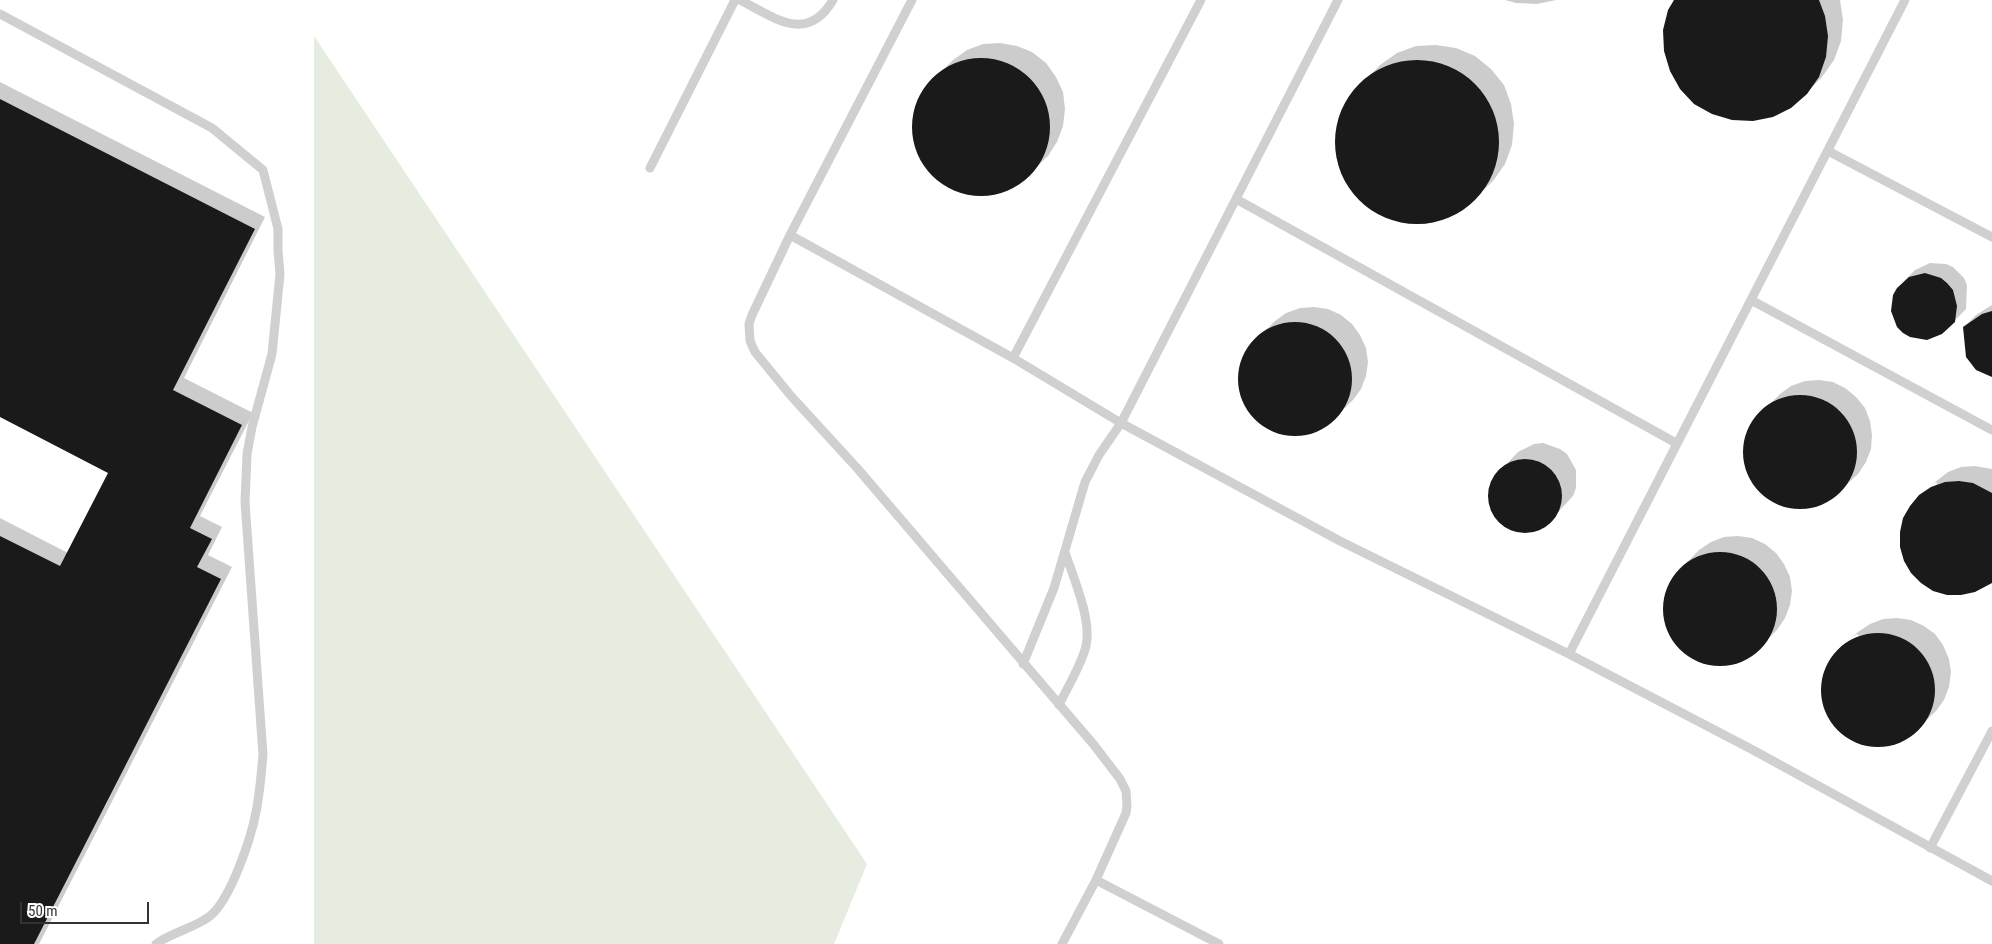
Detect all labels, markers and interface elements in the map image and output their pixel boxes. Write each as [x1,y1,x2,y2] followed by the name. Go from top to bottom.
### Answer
[22,892,151,924] scale bar
[28,902,58,920] text: 50 m

